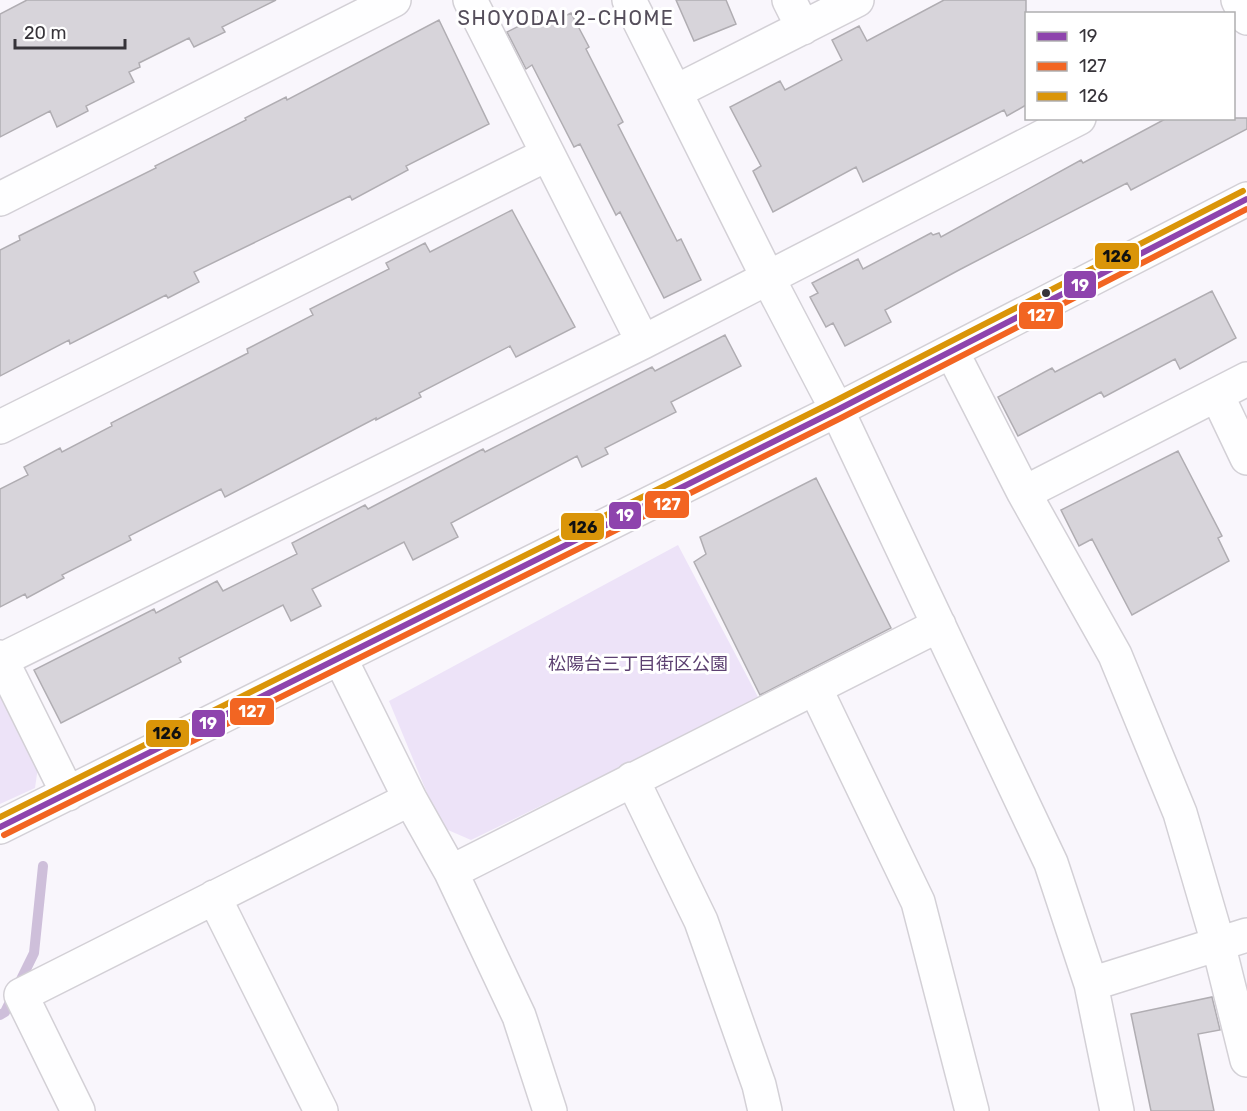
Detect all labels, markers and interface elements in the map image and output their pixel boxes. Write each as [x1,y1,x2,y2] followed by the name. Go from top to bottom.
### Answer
[458,6,674,30] district label: SHOYODAI 2-CHOME
[15,12,124,50] scale bar
[1025,12,1235,120] legend
[24,22,66,44] text: 20 m
[1079,25,1097,47] text: 19
[1079,55,1107,77] text: 127
[1079,85,1108,107] text: 126
[1094,242,1140,270] line badge: 126
[1103,247,1131,266] text: 126
[1063,270,1097,299] line badge: 19
[1071,276,1089,295] text: 19
[1040,287,1052,299] unlabelled marker
[1018,301,1064,330] line badge: 127
[1027,306,1055,325] text: 127
[644,490,690,519] line badge: 127
[653,495,681,514] text: 127
[608,501,642,530] line badge: 19
[616,506,634,525] text: 19
[560,512,605,541] line badge: 126
[569,518,597,537] text: 126
[548,653,728,675] park label: 松陽台三丁目街区公園
[229,697,275,726] line badge: 127
[238,702,266,721] text: 127
[191,709,226,738] line badge: 19
[199,714,217,733] text: 19
[145,719,190,748] line badge: 126
[153,724,181,743] text: 126

